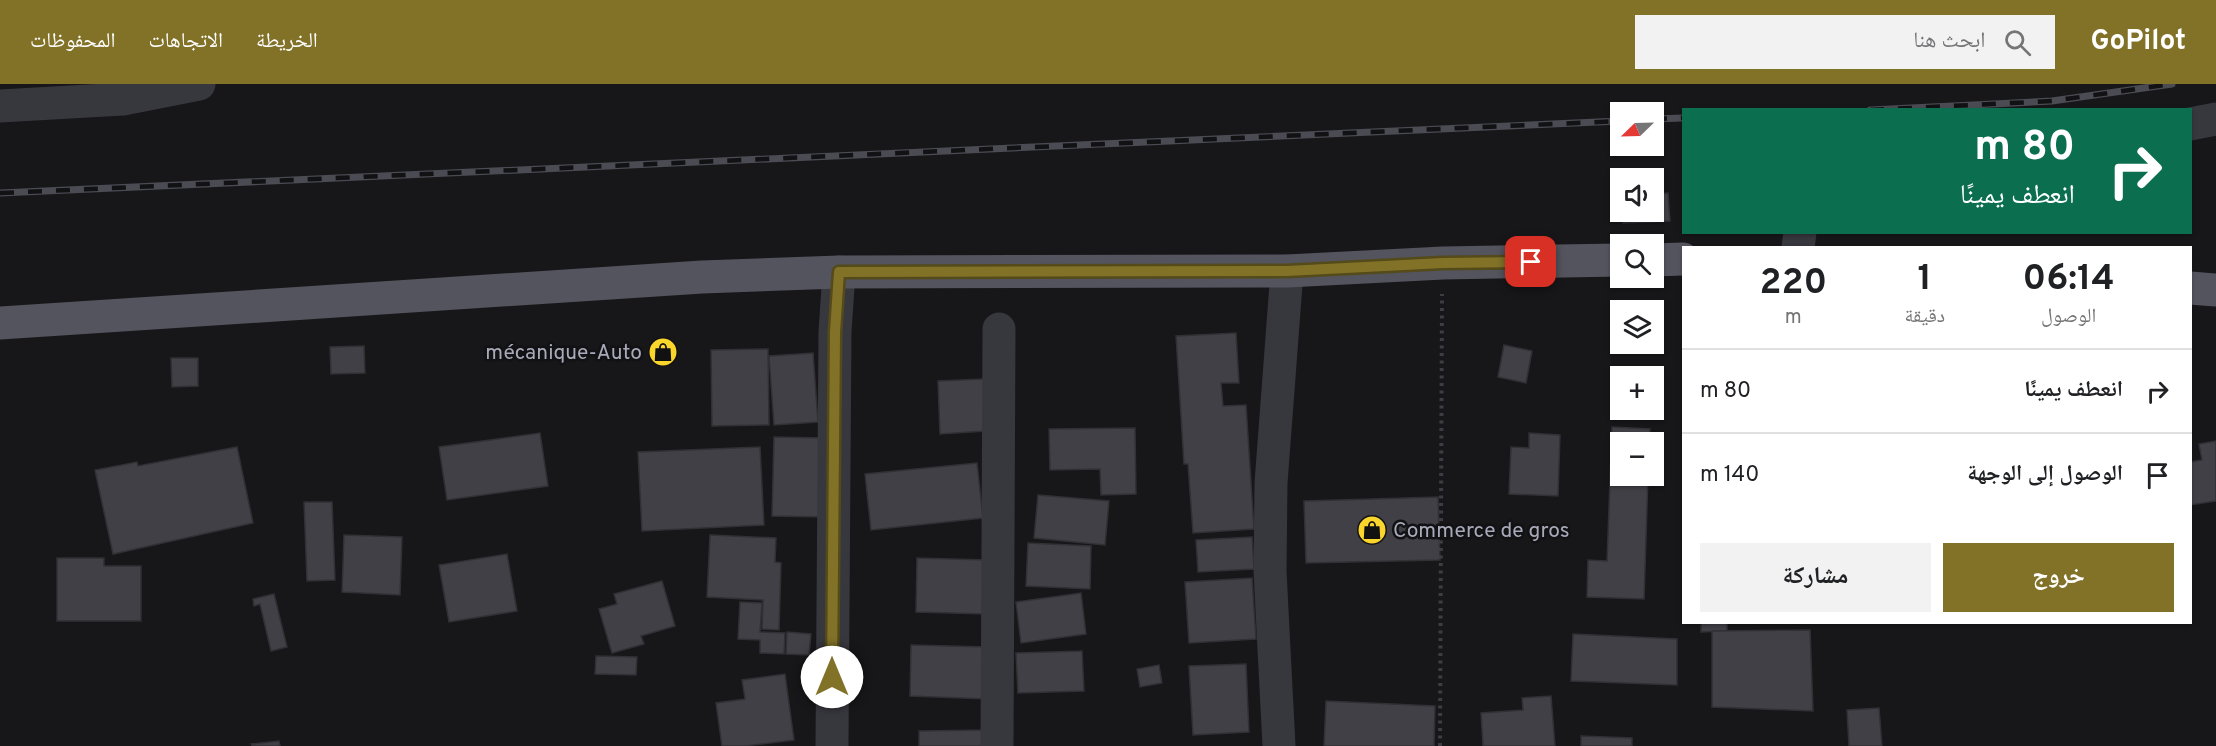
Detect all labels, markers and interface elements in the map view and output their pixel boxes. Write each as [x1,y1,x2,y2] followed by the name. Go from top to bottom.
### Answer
[1635,15,2055,69] search box
[2091,24,2186,60] text: GoPilot
[2001,26,2034,59] icon: search
[30,28,115,55] text: المحفوظات
[148,28,223,55] text: الاتجاهات
[256,28,318,55] text: الخريطة
[1913,28,1986,55] text: ابحث هنا
[1610,102,1664,156] north arrow
[1610,102,1664,486] map controls
[1974,122,2075,175] text: 80 m
[2096,132,2174,210] icon: right
[1610,168,1664,222] button: sound
[1960,179,2075,213] text: انعطف يمينًا
[1610,234,1664,288] button: search
[1505,236,1556,287] pin
[1514,245,1547,278] icon: arrive
[1918,257,1932,303] text: 1
[2023,257,2115,303] text: 06:14
[1759,261,1827,307] text: 220
[1610,300,1664,354] button: layers
[1904,304,1945,330] text: دقيقة
[2041,304,2096,330] text: الوصول
[1785,305,1802,331] text: m
[647,336,679,368] shop icon: mécanique-Auto
[485,340,642,367] place label: mécanique-Auto
[1610,366,1664,420] button: +
[2141,375,2174,408] icon: right
[2024,377,2123,404] text: انعطف يمينًا
[1700,378,1751,405] text: 80 m
[1610,432,1664,486] button: −
[2141,459,2174,492] icon: arrive
[1967,461,2123,488] text: الوصول إلى الوجهة
[1700,462,1759,489] text: 140 m
[1356,514,1388,546] shop icon: Commerce de gros
[1393,518,1570,545] place label: Commerce de gros
[1700,543,1931,612] button: مشاركة
[1943,543,2174,612] button: خروج
[800,645,864,709] position arrow

